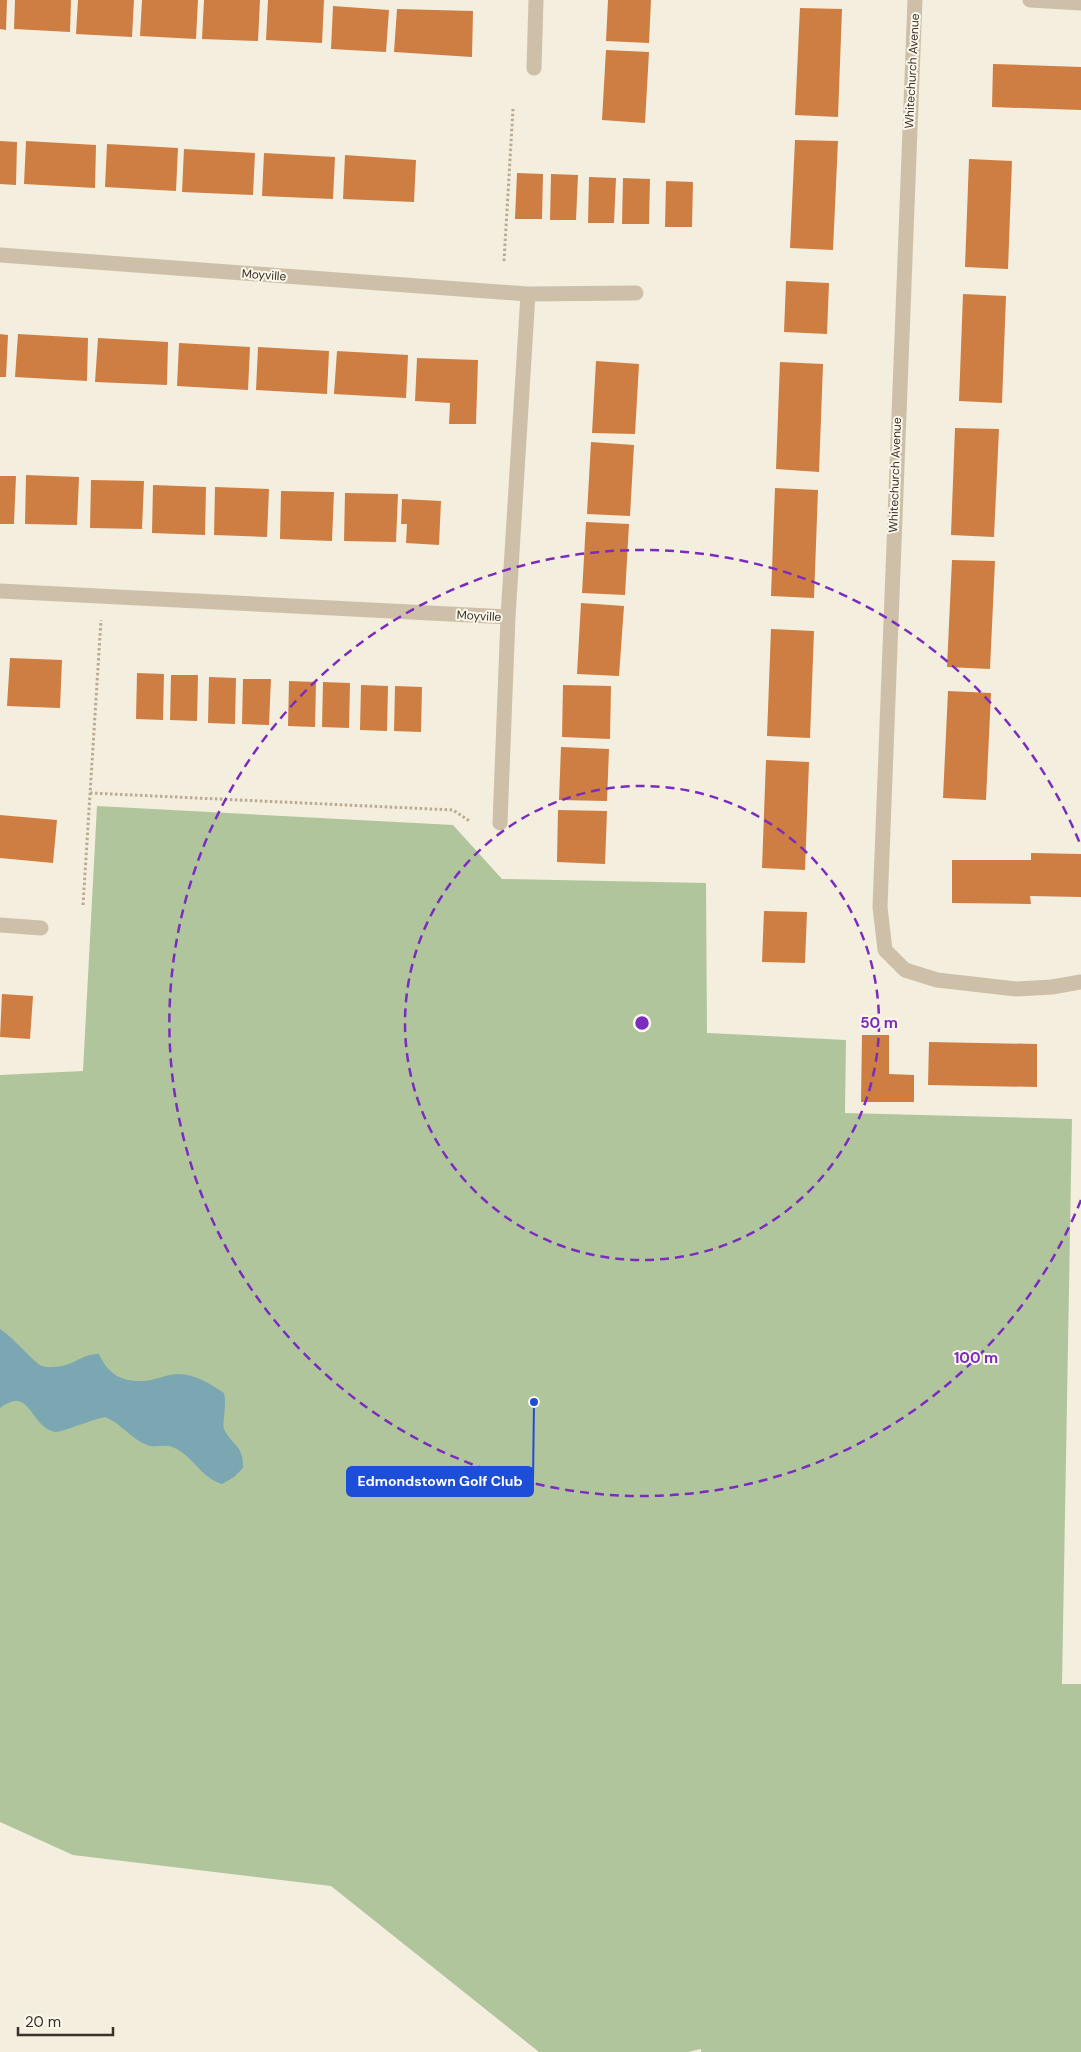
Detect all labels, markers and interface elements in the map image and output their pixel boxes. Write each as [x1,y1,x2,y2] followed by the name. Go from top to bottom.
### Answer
[901,13,923,129] street label: Whitechurch Avenue
[241,265,287,285] street label: Moyville
[885,417,905,533] street label: Whitechurch Avenue
[456,607,502,625] street label: Moyville
[860,1013,898,1033] text: 50 m
[633,1014,651,1032] centre of rings
[954,1348,998,1368] text: 100 m
[347,1467,533,1496] callout: Edmondstown Golf Club
[357,1472,523,1490] text: Edmondstown Golf Club
[18,2004,112,2036] scale bar
[25,2012,61,2032] text: 20 m

